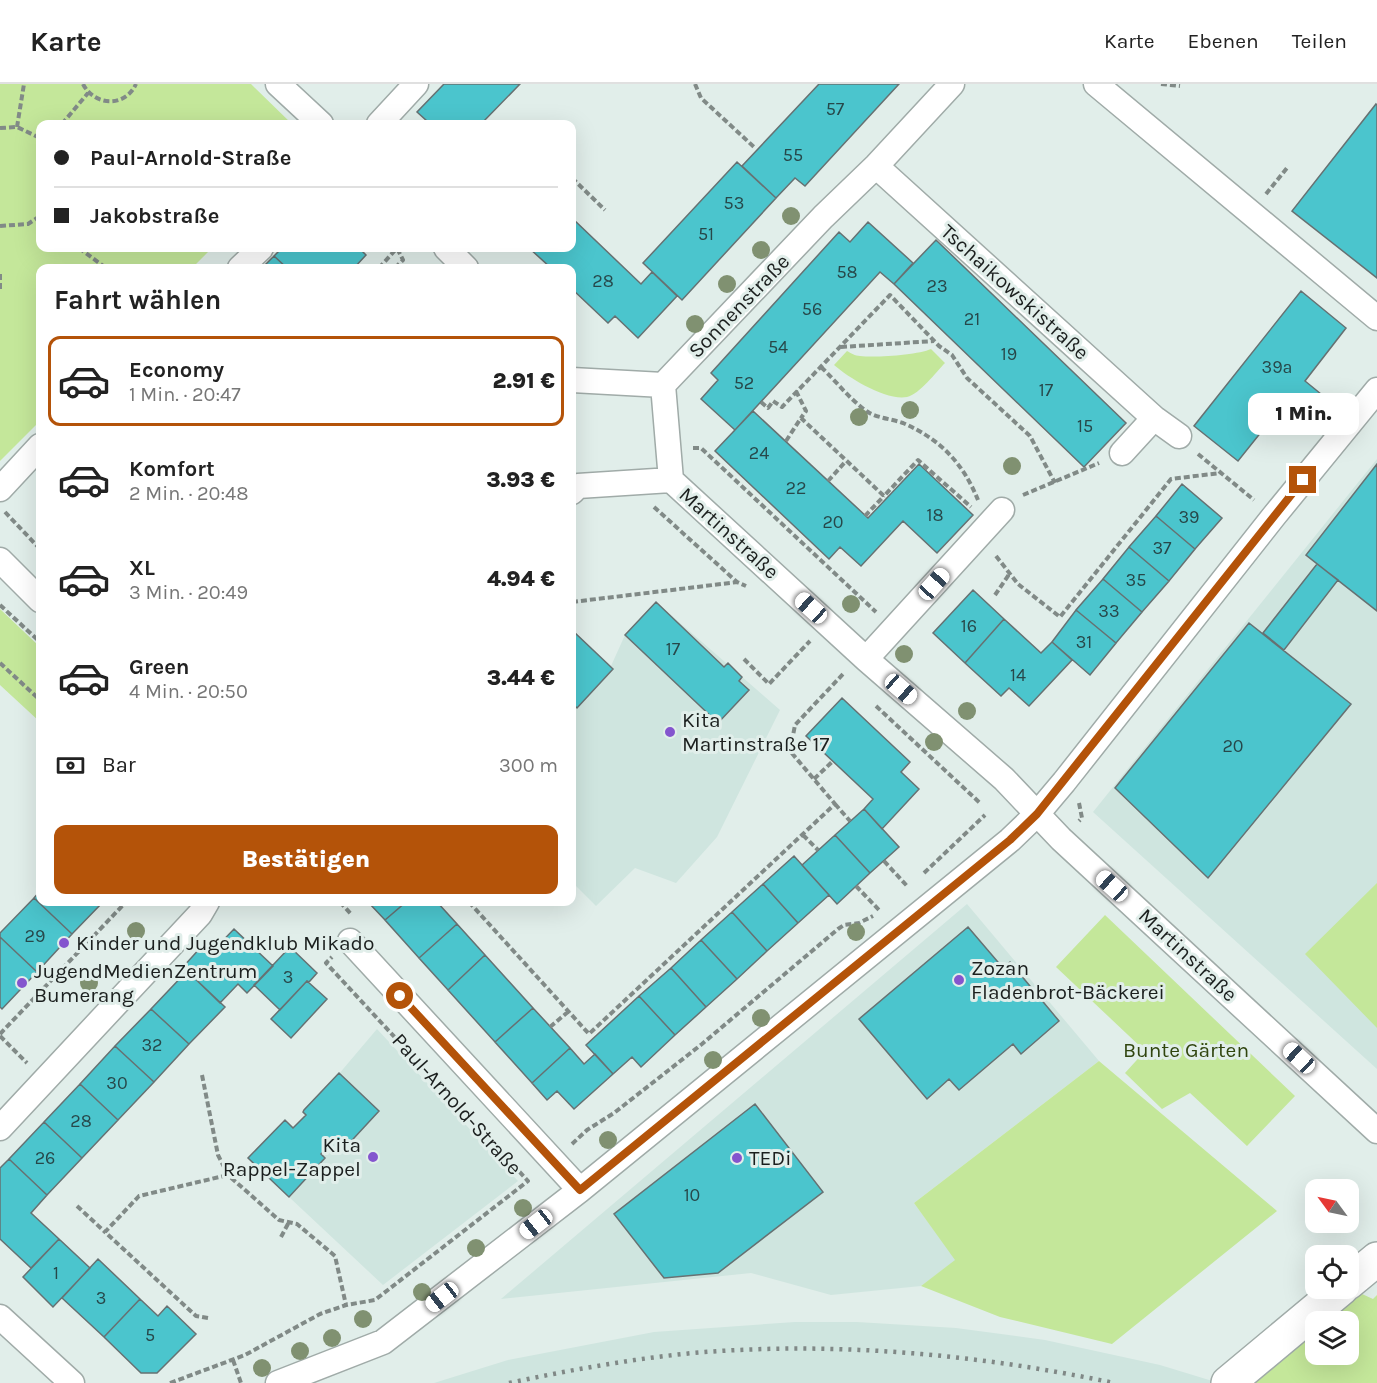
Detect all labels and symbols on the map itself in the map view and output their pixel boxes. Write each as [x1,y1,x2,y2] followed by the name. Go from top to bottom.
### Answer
[826,98,845,120] house number: 57
[783,144,803,166] house number: 55
[724,192,744,214] house number: 53
[936,219,1094,365] street label: Tschaikowskistraße
[698,223,714,245] house number: 51
[684,249,794,363] street label: Sonnenstraße
[836,261,858,283] house number: 58
[592,270,614,292] house number: 28
[926,275,948,297] house number: 23
[802,298,822,320] house number: 56
[964,308,980,330] house number: 21
[768,336,788,358] house number: 54
[1001,343,1017,365] house number: 19
[1262,356,1292,378] house number: 39a
[734,372,754,394] house number: 52
[1039,379,1054,401] house number: 17
[1248,393,1358,435] callout: 1 Min.
[1077,415,1093,437] house number: 15
[749,442,769,464] house number: 24
[1289,466,1316,493] route end
[786,477,806,499] house number: 22
[674,482,784,584] street label: Martinstraße
[926,504,944,526] house number: 18
[1178,506,1200,528] house number: 39
[822,511,844,533] house number: 20
[1152,537,1172,559] house number: 37
[915,565,953,603] car
[1126,569,1146,591] house number: 35
[792,589,830,627] car
[1098,600,1120,622] house number: 33
[961,615,977,637] house number: 16
[1076,631,1092,653] house number: 31
[666,638,681,660] house number: 17
[1010,664,1026,686] house number: 14
[882,670,920,708] car
[682,708,829,756] place label: Kita Martinstraße 17
[663,725,677,739] marker: Kita Martinstraße 17
[1222,735,1244,757] house number: 20
[1093,867,1131,905] car
[1134,903,1242,1007] street label: Martinstraße
[25,925,45,947] house number: 29
[76,931,374,955] place label: Kinder und Jugendklub Mikado
[57,936,71,950] marker: Kinder und Jugendklub Mikado
[971,956,1165,1004] place label: Zozan Fladenbrot-Bäckerei
[34,959,257,1007] place label: JugendMedienZentrum Bumerang
[283,966,293,988] house number: 3
[952,973,966,987] marker: Zozan Fladenbrot-Bäckerei
[15,976,29,990] marker: JugendMedienZentrum Bumerang
[386,982,413,1009] route start
[387,1028,527,1180] street label: Paul-Arnold-Straße
[141,1034,163,1056] house number: 32
[1123,1038,1249,1062] park label: Bunte Gärten
[1280,1039,1318,1077] car
[106,1072,128,1094] house number: 30
[70,1110,92,1132] house number: 28
[223,1133,361,1181] place label: Kita Rappel-Zappel
[749,1146,791,1170] place label: TEDi
[35,1147,55,1169] house number: 26
[366,1150,380,1164] marker: Kita Rappel-Zappel
[730,1151,744,1165] marker: TEDi
[1305,1179,1359,1233] north arrow
[684,1184,700,1206] house number: 10
[516,1206,556,1242] car
[53,1262,59,1284] house number: 1
[422,1279,462,1315] car
[96,1287,106,1309] house number: 3
[145,1324,155,1346] house number: 5

